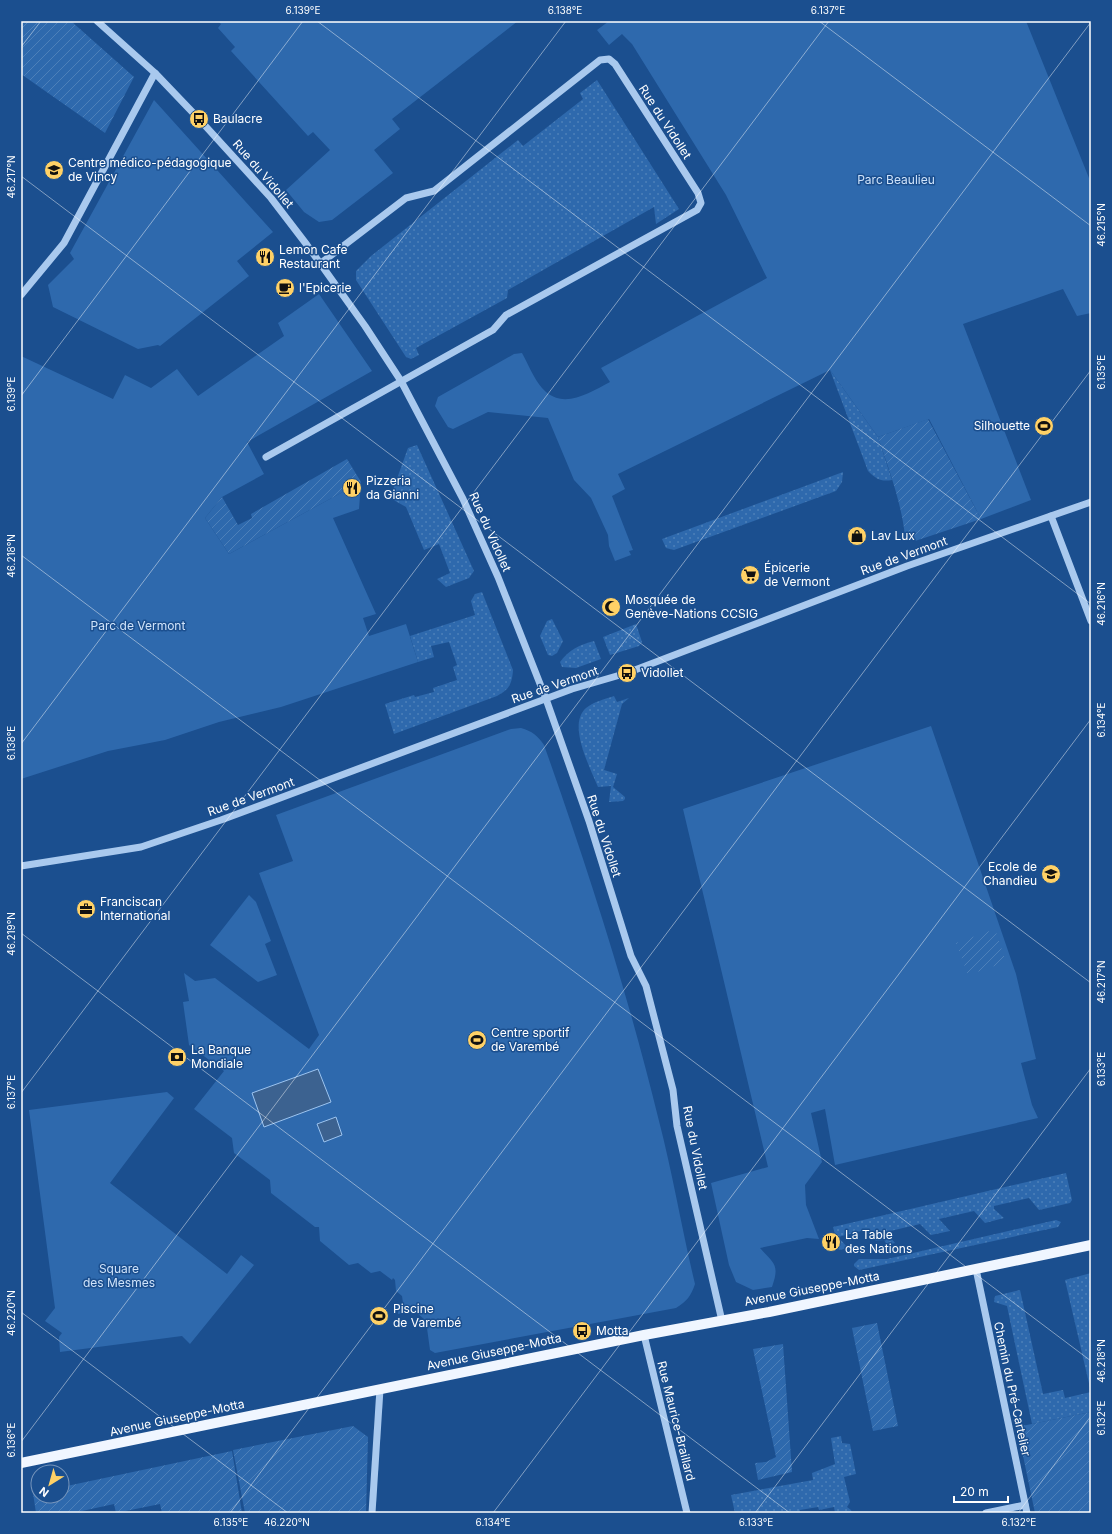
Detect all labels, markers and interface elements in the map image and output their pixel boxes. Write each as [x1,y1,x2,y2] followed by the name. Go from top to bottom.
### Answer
[286,4,320,16] text: 6.139°E
[548,4,582,16] text: 6.138°E
[811,4,845,16] text: 6.137°E
[636,82,695,162] street label: Rue du Vidollet
[188,108,210,130] bus stop icon: Baulacre
[213,111,263,126] place label: Baulacre
[230,136,297,211] street label: Rue du Vidollet
[5,155,17,199] text: 46.217°N
[68,155,232,184] place label: Centre médico-pédagogique de Vincy
[43,159,65,181] school or university icon: Centre médico-pédagogique de Vincy
[857,172,935,187] park label: Parc Beaulieu
[1095,203,1107,247] text: 46.215°N
[279,242,348,271] place label: Lemon Cafe Restaurant
[254,246,276,268] restaurant icon: Lemon Cafe Restaurant
[274,277,296,299] cafe icon: l'Epicerie
[299,280,351,295] place label: l'Epicerie
[1095,355,1107,389] text: 6.135°E
[5,377,17,411] text: 6.139°E
[1033,415,1055,437] sports icon: Silhouette
[974,418,1030,433] place label: Silhouette
[366,473,419,502] place label: Pizzeria da Gianni
[341,477,363,499] restaurant icon: Pizzeria da Gianni
[466,490,515,574] street label: Rue du Vidollet
[846,525,868,547] shop icon: Lav Lux
[871,528,915,543] place label: Lav Lux
[859,533,949,578] street label: Rue de Vermont
[5,534,17,578] text: 46.218°N
[764,560,830,589] place label: Épicerie de Vermont
[739,564,761,586] supermarket icon: Épicerie de Vermont
[1095,582,1107,626] text: 46.216°N
[625,592,758,621] place label: Mosquée de Genève-Nations CCSIG
[600,596,622,618] mosque icon: Mosquée de Genève-Nations CCSIG
[91,618,185,633] park label: Parc de Vermont
[616,662,638,684] bus stop icon: Vidollet
[509,663,600,706] street label: Rue de Vermont
[641,665,684,680] place label: Vidollet
[1095,703,1107,737] text: 6.134°E
[5,726,17,760] text: 6.138°E
[206,774,296,819] street label: Rue de Vermont
[584,793,625,879] street label: Rue du Vidollet
[983,859,1037,888] place label: Ecole de Chandieu
[1040,863,1062,885] school or university icon: Ecole de Chandieu
[100,894,170,923] place label: Franciscan International
[75,898,97,920] office icon: Franciscan International
[5,912,17,956] text: 46.219°N
[1095,960,1107,1004] text: 46.217°N
[491,1025,570,1054] place label: Centre sportif de Varembé
[466,1029,488,1051] sports icon: Centre sportif de Varembé
[191,1042,251,1071] place label: La Banque Mondiale
[166,1046,188,1068] bank icon: La Banque Mondiale
[1095,1052,1107,1086] text: 6.133°E
[5,1075,17,1109] text: 6.137°E
[680,1105,711,1191] street label: Rue du Vidollet
[845,1227,912,1256] place label: La Table des Nations
[820,1231,842,1253] restaurant icon: La Table des Nations
[83,1261,155,1290] park label: Square des Mesmes
[743,1268,881,1309] street label: Avenue Giuseppe-Motta
[5,1290,17,1336] text: 46.220°N
[393,1301,461,1330] place label: Piscine de Varembé
[368,1305,390,1327] sports icon: Piscine de Varembé
[571,1320,593,1342] bus stop icon: Motta
[991,1320,1034,1458] street label: Chemin du Pré-Cartelier
[596,1323,628,1338] place label: Motta
[425,1330,563,1373] street label: Avenue Giuseppe-Motta
[1095,1339,1107,1383] text: 46.218°N
[654,1359,699,1482] street label: Rue Maurice-Braillard
[108,1396,246,1439] street label: Avenue Giuseppe-Motta
[1095,1401,1107,1435] text: 6.132°E
[5,1423,17,1457] text: 6.136°E
[30,1464,70,1504] north arrow
[954,1478,1008,1504] scale bar
[36,1484,52,1500] text: N
[960,1484,989,1499] text: 20 m
[214,1516,248,1528] text: 6.135°E
[264,1516,310,1528] text: 46.220°N
[476,1516,510,1528] text: 6.134°E
[739,1516,773,1528] text: 6.133°E
[1002,1516,1036,1528] text: 6.132°E

